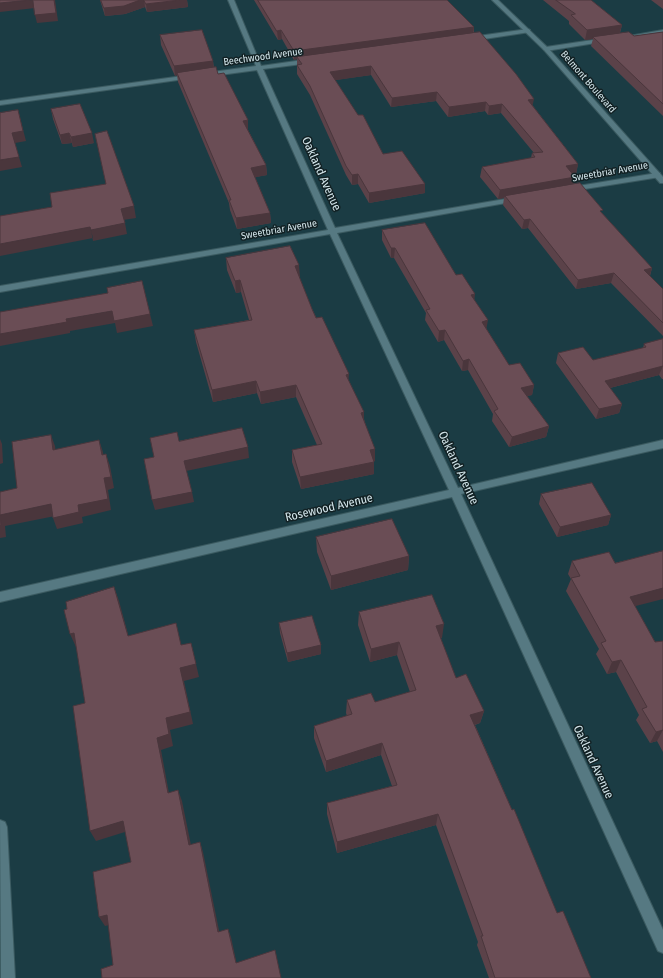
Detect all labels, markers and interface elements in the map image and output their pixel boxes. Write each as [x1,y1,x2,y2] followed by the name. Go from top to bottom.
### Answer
[223,46,303,68] street label: Beechwood Avenue
[558,49,618,115] street label: Belmont Boulevard
[298,135,344,213] street label: Oakland Avenue
[571,159,649,185] street label: Sweetbriar Avenue
[240,217,318,243] street label: Sweetbriar Avenue
[435,429,481,507] street label: Oakland Avenue
[284,491,374,525] street label: Rosewood Avenue
[570,723,616,801] street label: Oakland Avenue

